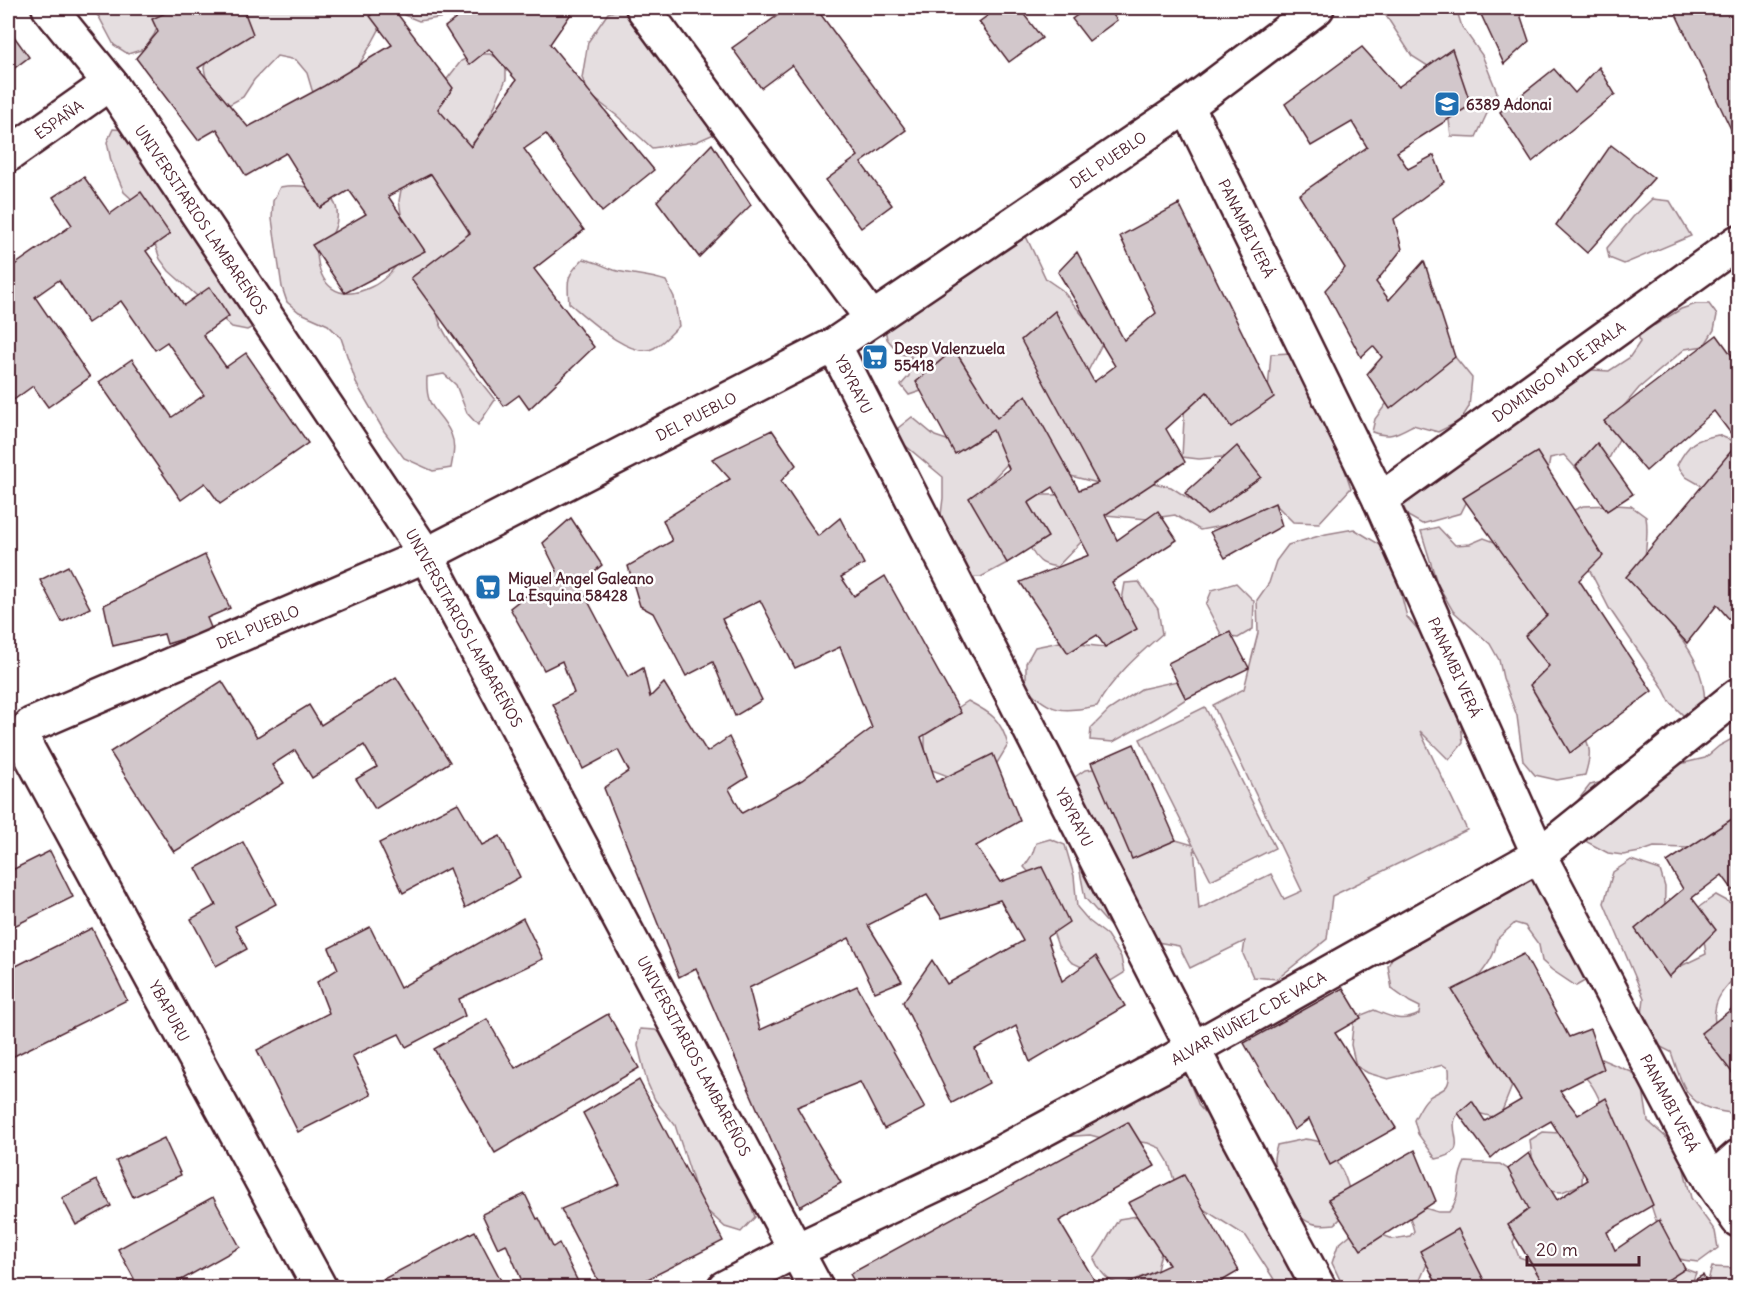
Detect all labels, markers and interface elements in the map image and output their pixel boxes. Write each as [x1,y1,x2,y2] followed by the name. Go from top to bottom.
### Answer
[1432,89,1462,119] school or university icon: 6389 Adonai
[31,95,87,143] street label: ESPAÑA
[1466,95,1552,114] place label: 6389 Adonai
[131,121,272,318] street label: UNIVERSITARIOS LAMBAREÑOS
[1066,127,1150,192] street label: DEL PUEBLO
[1215,176,1279,281] street label: PANAMBI VERÁ
[1488,317,1629,426] street label: DOMINGO M DE IRALA
[894,339,1005,375] place label: Desp Valenzuela 55418
[860,342,890,372] supermarket icon: Desp Valenzuela 55418
[831,352,877,417] street label: YBYRAYU
[652,387,740,445] street label: DEL PUEBLO
[401,525,527,731] street label: UNIVERSITARIOS LAMBAREÑOS
[508,569,654,606] place label: Miguel Angel Galeano La Esquina 58428
[473,572,503,602] supermarket icon: Miguel Angel Galeano La Esquina 58428
[214,601,302,653] street label: DEL PUEBLO
[1424,614,1486,721] street label: PANAMBI VERÁ
[1052,785,1098,850] street label: YBYRAYU
[633,953,755,1159] street label: UNIVERSITARIOS LAMBAREÑOS
[1167,967,1330,1069] street label: ALVAR ÑUÑEZ C DE VACA
[145,977,194,1045] street label: YBAPURU
[1636,1051,1703,1155] street label: PANAMBI VERÁ
[1527,1229,1640,1267] scale bar
[1536,1238,1578,1261] text: 20 m

